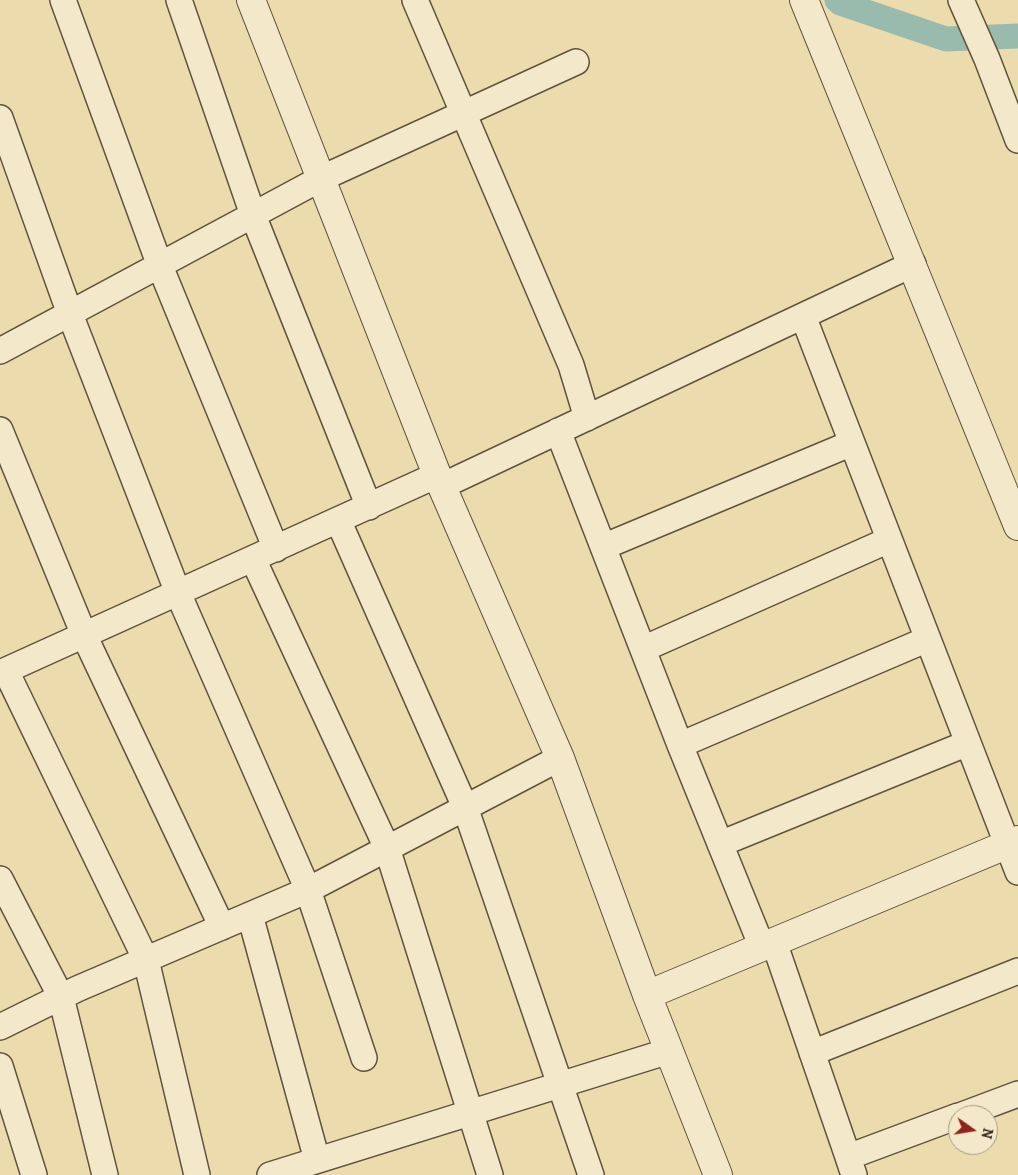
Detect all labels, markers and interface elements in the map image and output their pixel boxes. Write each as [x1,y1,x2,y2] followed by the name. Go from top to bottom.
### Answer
[948,1105,998,1155] north arrow
[977,1126,998,1140] text: N

